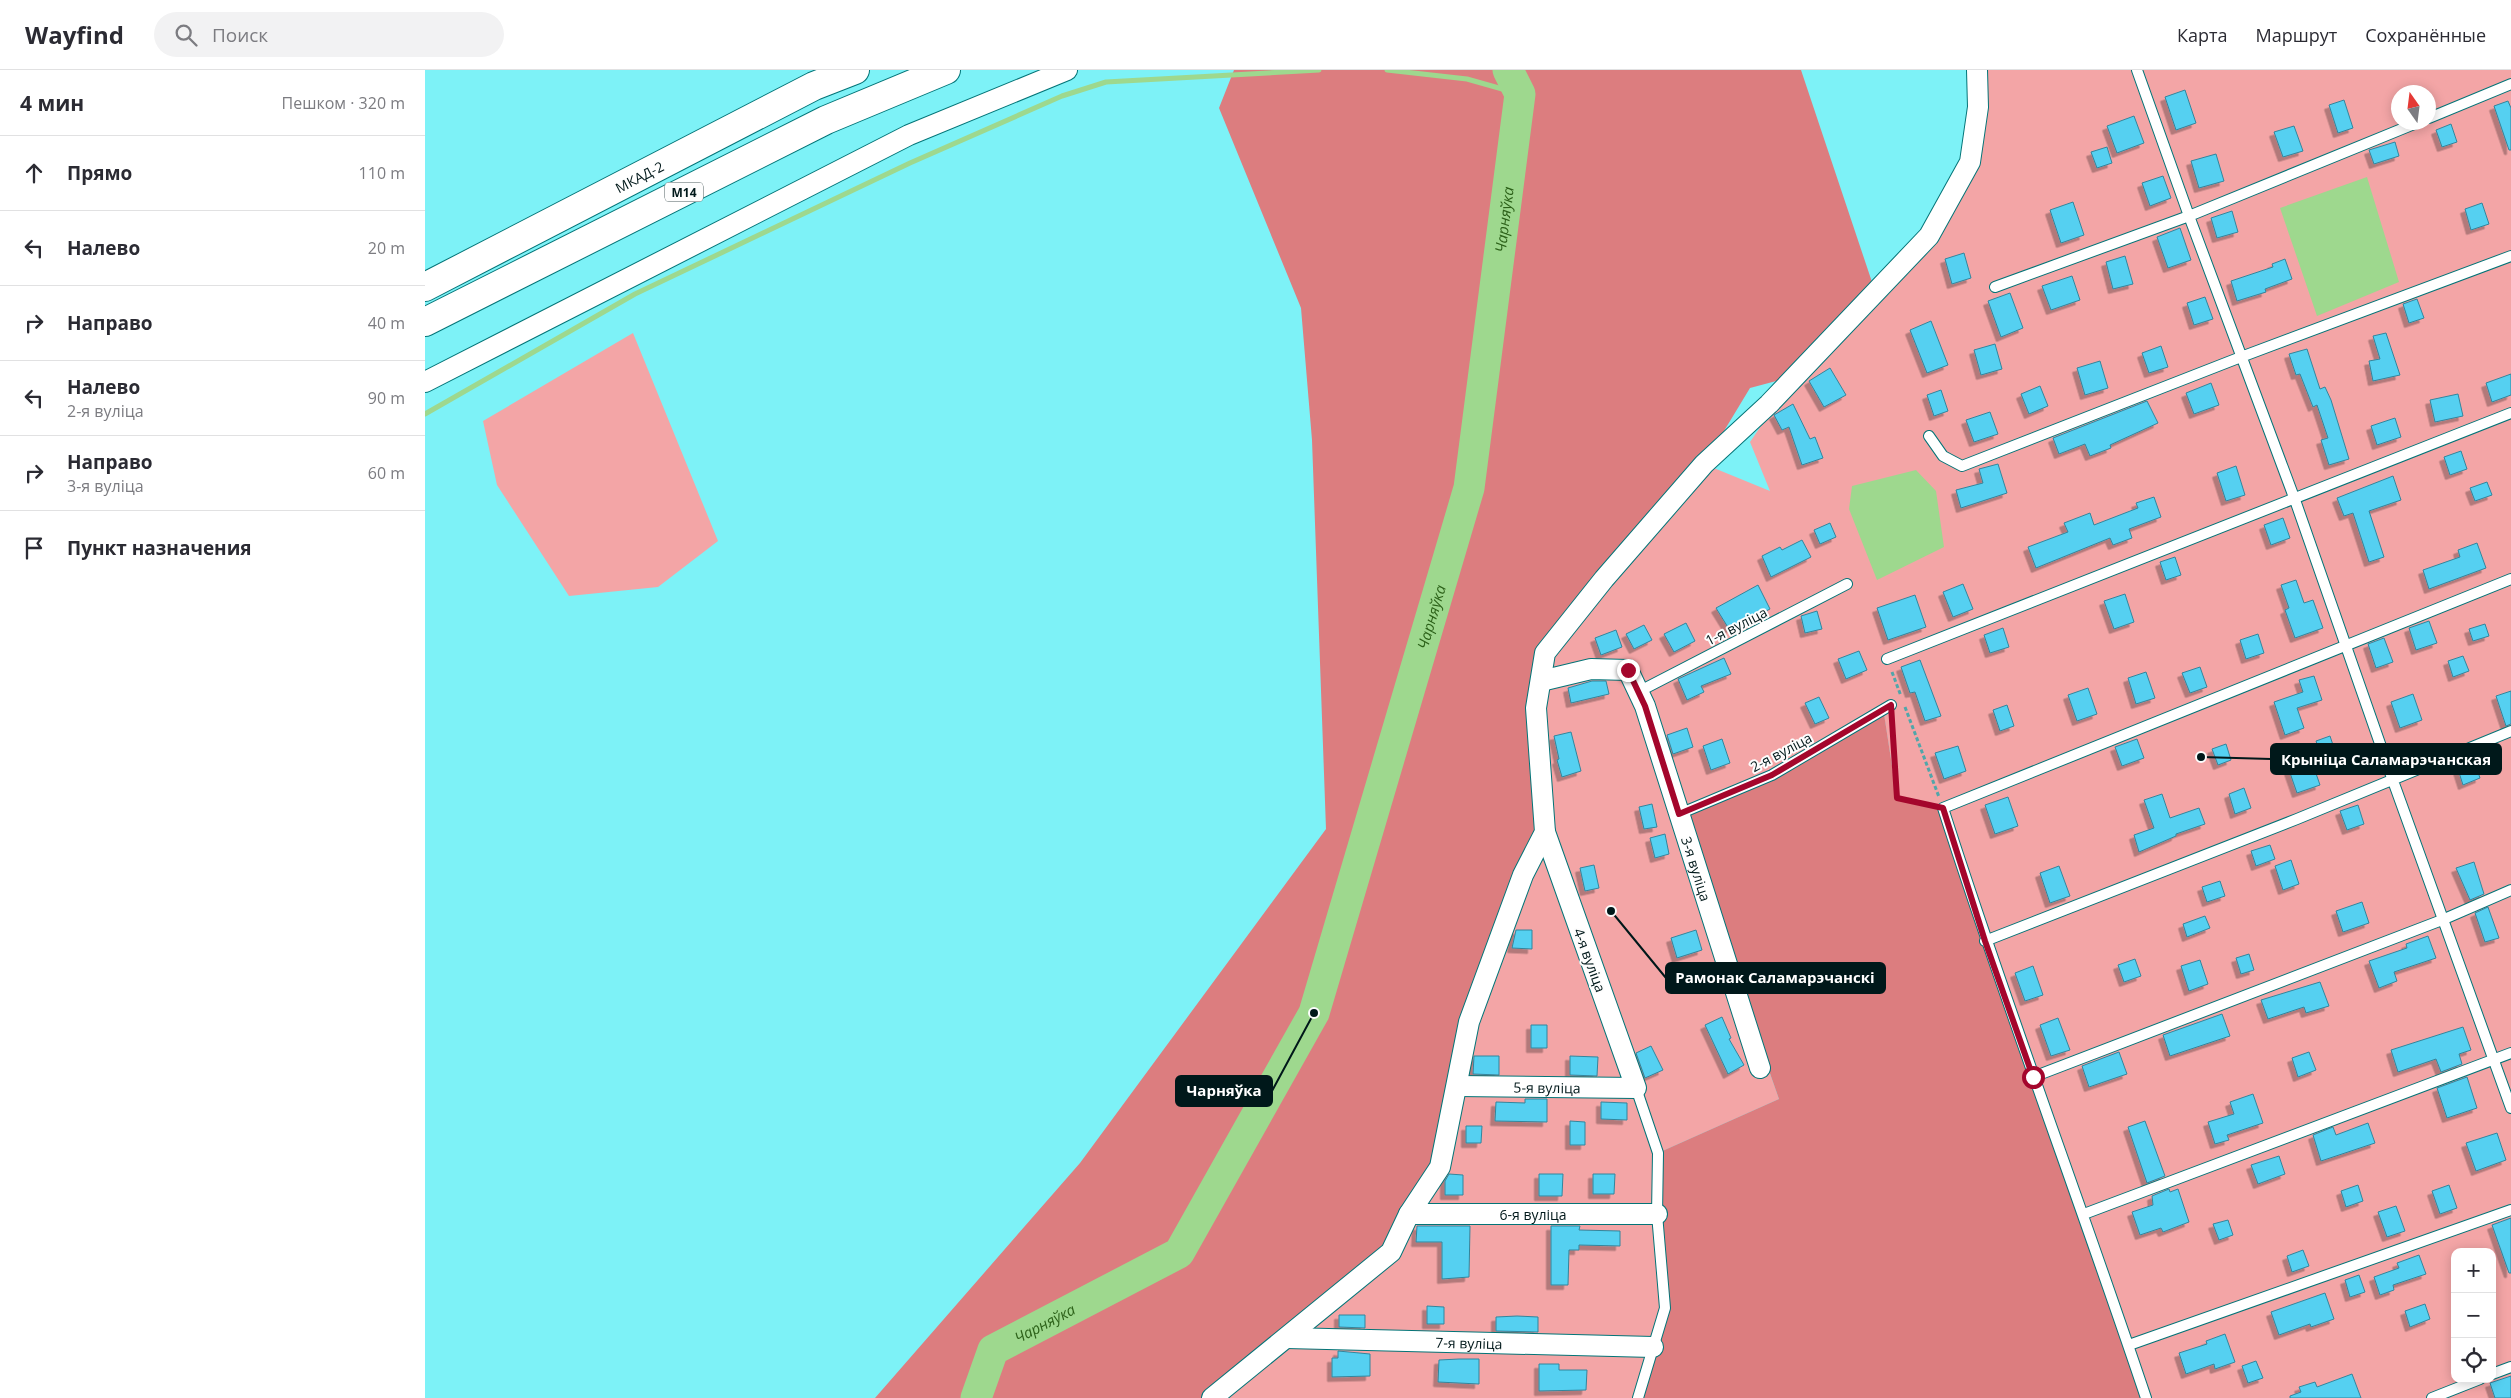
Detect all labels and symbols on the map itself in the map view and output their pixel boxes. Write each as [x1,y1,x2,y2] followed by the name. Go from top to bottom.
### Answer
[2391,85,2436,130] north arrow
[612,156,667,197] street label: МКАД-2
[665,182,703,202] road number: М14
[1490,185,1518,254] water label: Чарняўка
[1412,582,1450,652] water label: Чарняўка
[1702,602,1770,650] street label: 1-я вуліца
[1617,659,1640,682] route end
[1747,728,1815,776] street label: 2-я вуліца
[2271,744,2501,774] callout: Крыніца Саламарэчанская
[2281,749,2491,769] text: Крыніца Саламарэчанская
[1677,834,1716,904] street label: 3-я вуліца
[1570,925,1610,995] street label: 4-я вуліца
[1666,963,1885,993] callout: Рамонак Саламарэчанскі
[1675,967,1875,987] text: Рамонак Саламарэчанскі
[2022,1066,2045,1089] route start
[1176,1076,1272,1106] callout: Чарняўка
[1513,1077,1581,1097] street label: 5-я вуліца
[1186,1080,1262,1100] text: Чарняўка
[1499,1205,1567,1224] street label: 6-я вуліца
[1011,1299,1079,1347] water label: Чарняўка
[1435,1332,1503,1353] street label: 7-я вуліца

